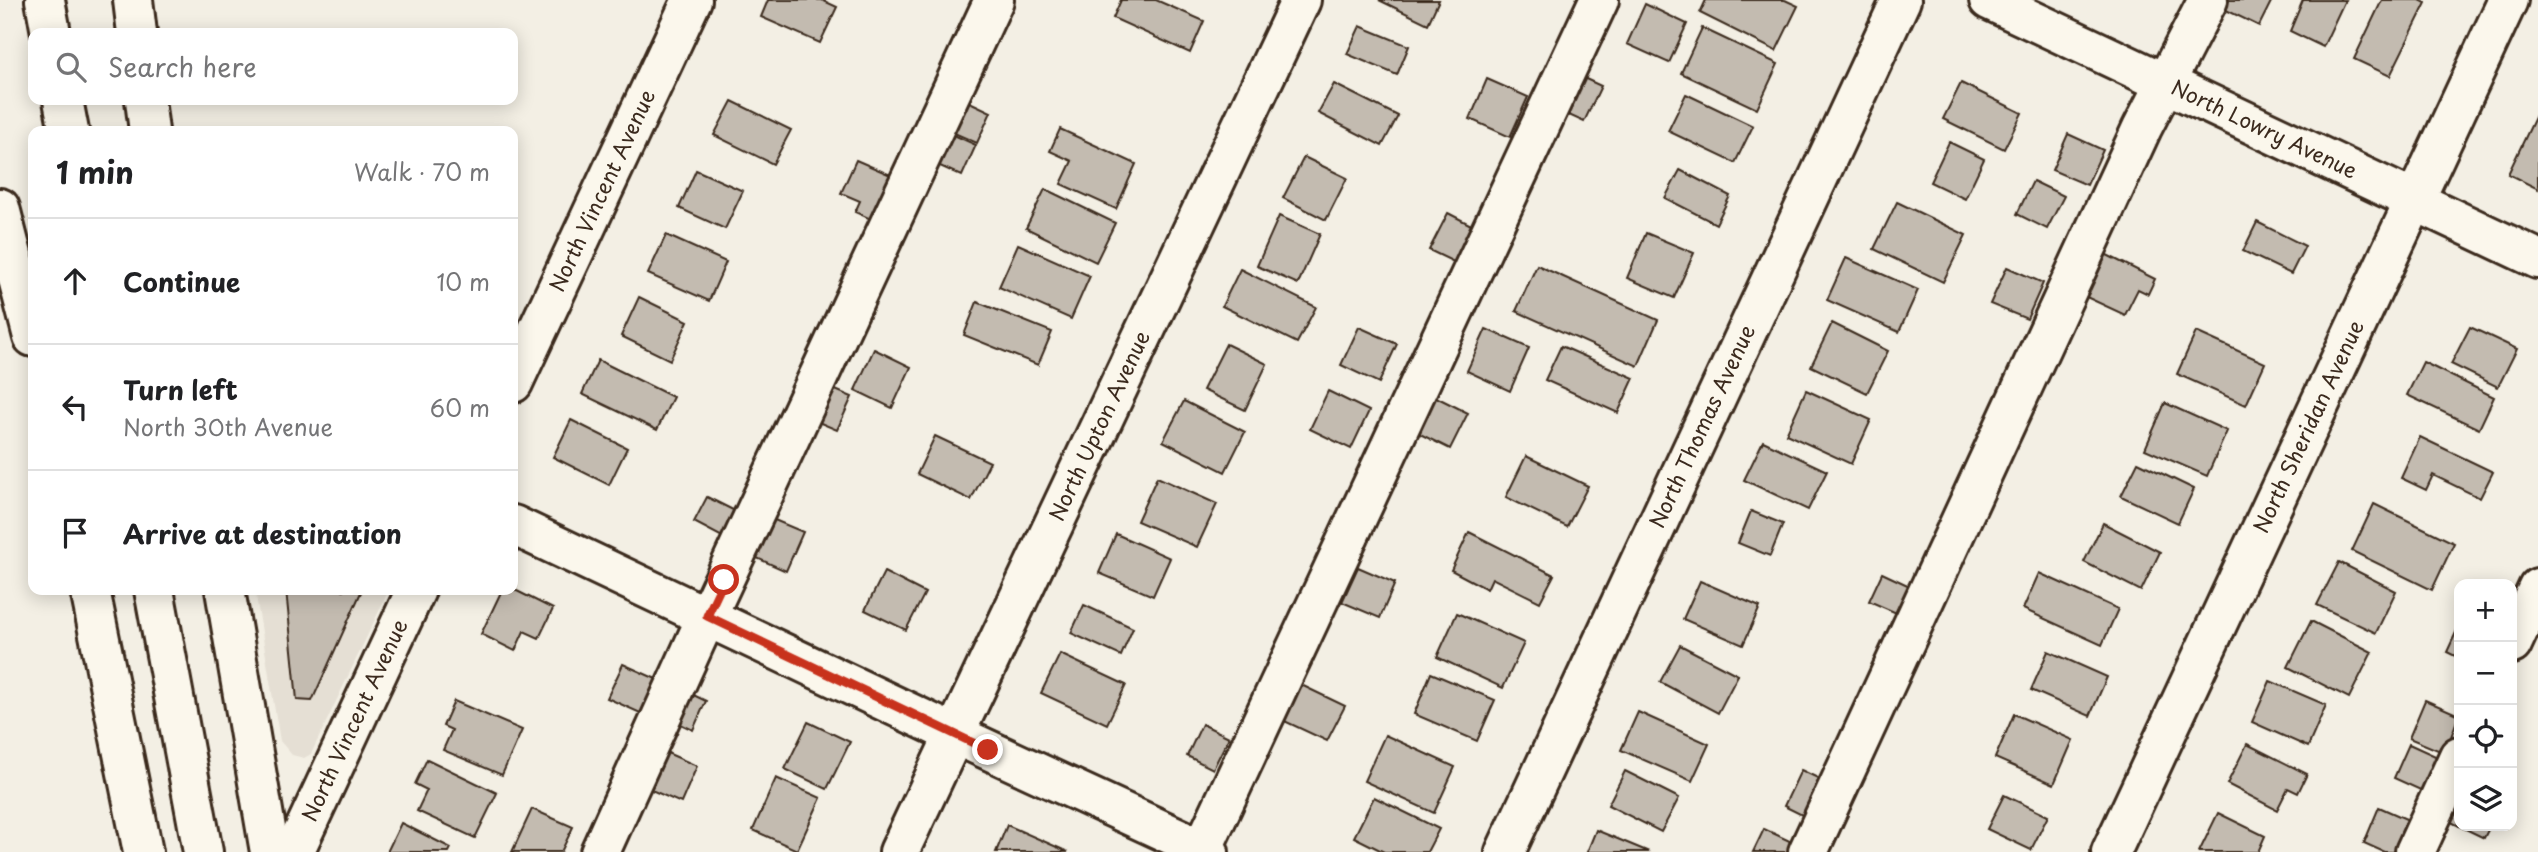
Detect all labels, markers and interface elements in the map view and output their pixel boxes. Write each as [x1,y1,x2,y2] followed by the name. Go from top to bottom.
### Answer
[28,28,518,105] search box
[108,47,257,86] text: Search here
[52,48,90,86] icon: search
[2166,70,2363,186] street label: North Lowry Avenue
[540,84,662,297] street label: North Vincent Avenue
[56,149,134,194] text: 1 min
[354,154,490,189] text: Walk · 70 m
[56,262,94,300] icon: ahead
[123,262,240,301] text: Continue
[436,264,490,299] text: 10 m
[2244,314,2371,538] street label: North Sheridan Avenue
[1640,319,1762,533] street label: North Thomas Avenue
[1040,325,1157,526] street label: North Upton Avenue
[123,370,238,409] text: Turn left
[56,388,94,426] icon: left
[430,390,490,425] text: 60 m
[123,409,333,444] text: North 30th Avenue
[56,514,94,552] icon: arrive
[123,514,402,553] text: Arrive at destination
[708,564,739,595] route start
[2454,579,2517,831] map controls
[2454,579,2517,642] button: +
[292,613,414,826] street label: North Vincent Avenue
[2454,642,2517,705] button: −
[2454,705,2517,768] button: locate
[972,734,1003,765] route end
[2454,768,2517,831] button: layers

